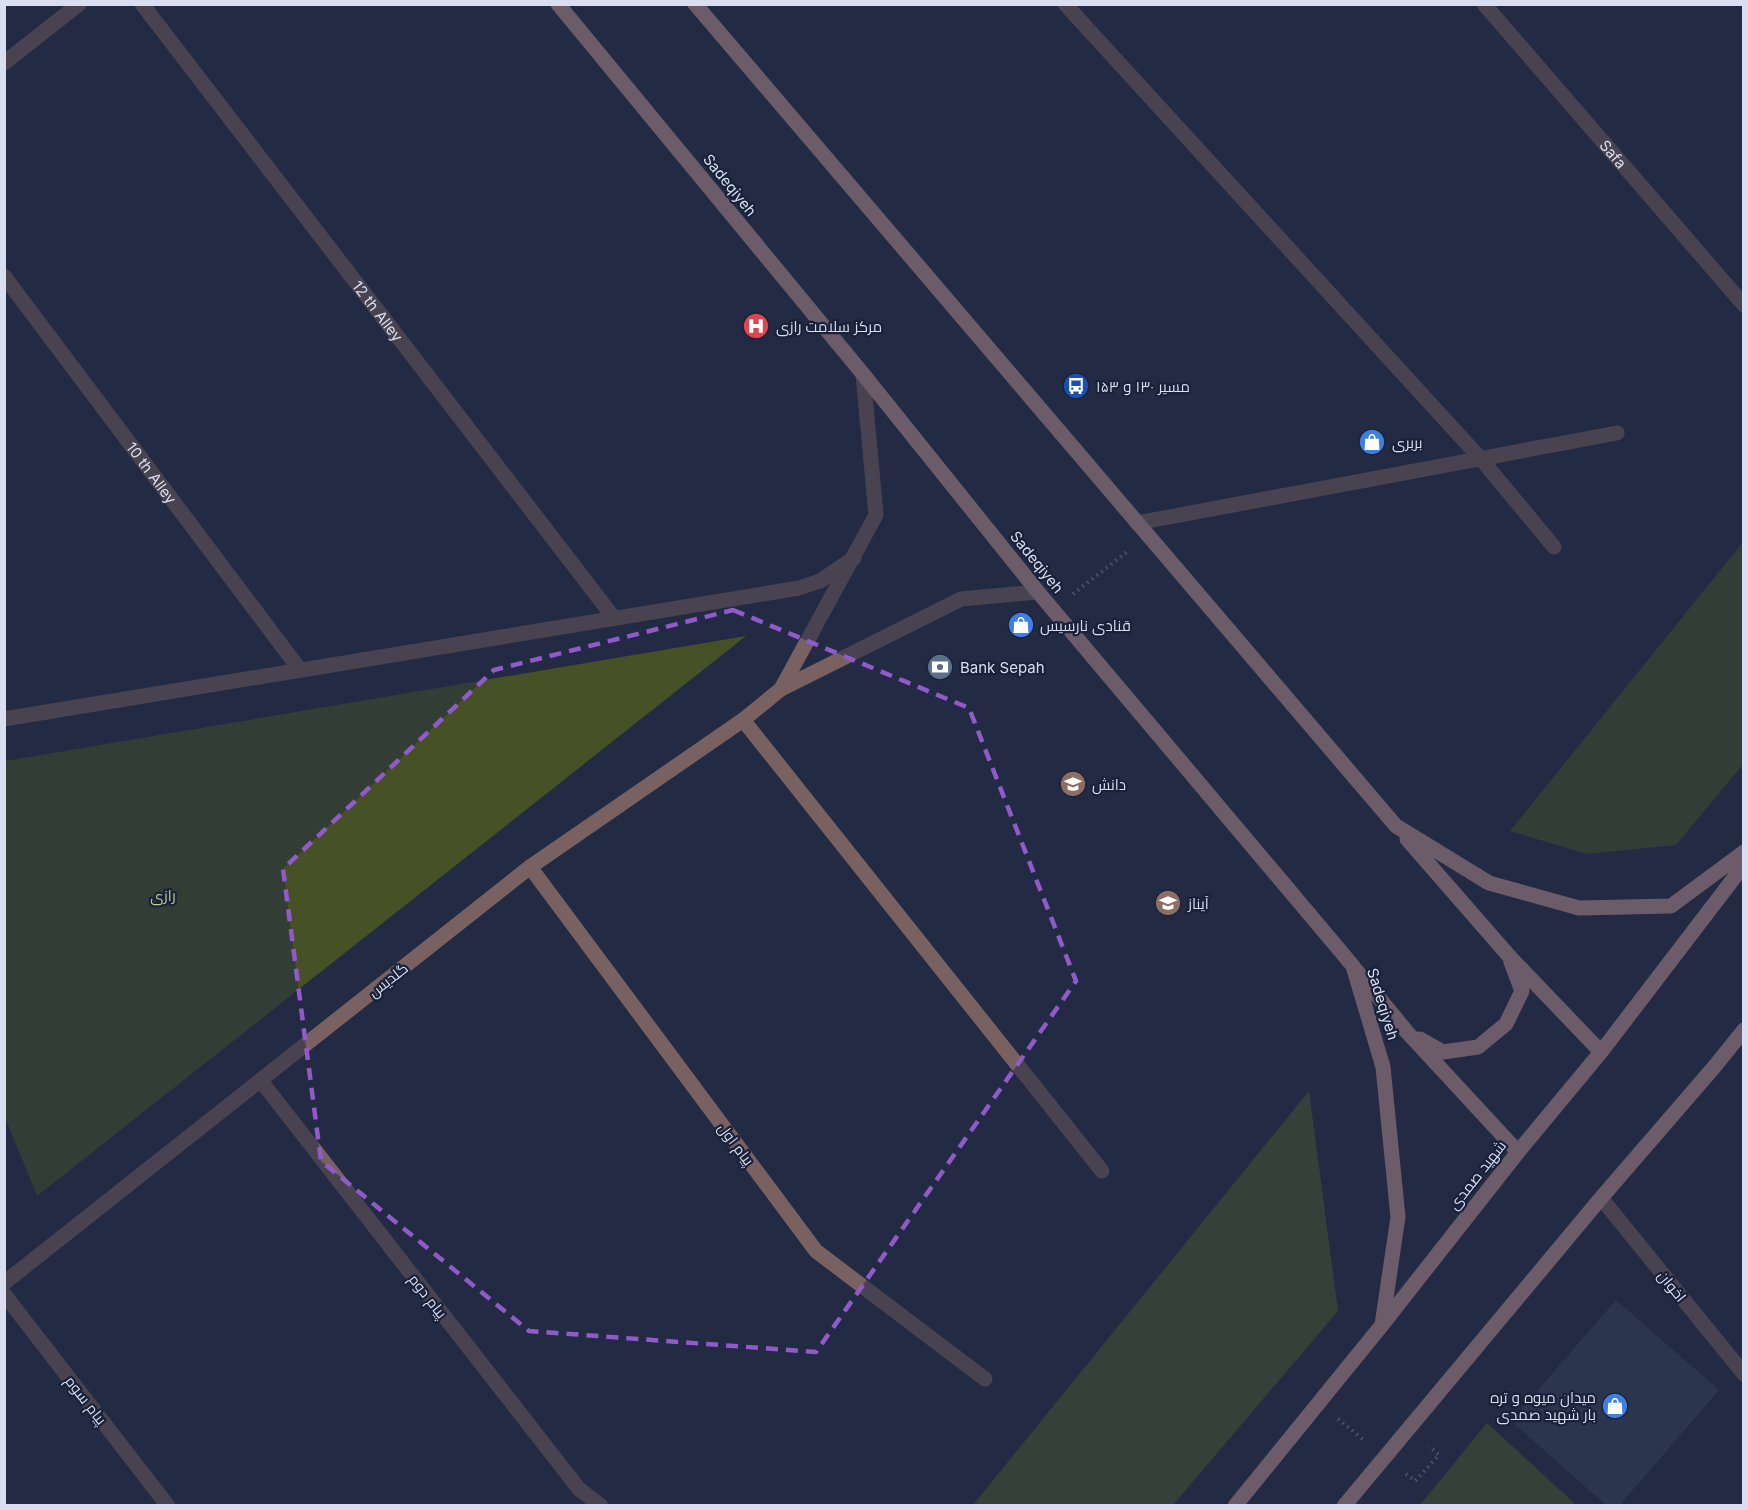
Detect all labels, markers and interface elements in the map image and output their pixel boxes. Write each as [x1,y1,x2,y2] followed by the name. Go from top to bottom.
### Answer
[1596,136,1631,172] street label: Safa
[699,150,761,220] street label: Sadeqiyeh
[348,276,408,346] street label: 12 th Alley
[741,311,771,341] hospital icon: مرکز سلامت رازی
[776,317,882,337] place label: مرکز سلامت رازی
[1061,371,1091,401] bus stop icon: مسیر ۱۳۰ و ۱۵۳
[1096,377,1190,396] place label: مسیر ۱۳۰ و ۱۵۳
[1357,427,1387,457] shop icon: بربری
[1392,433,1422,453] place label: بربری
[122,438,181,508] street label: 10 th Alley
[1006,527,1068,597] street label: Sadeqiyeh
[1006,610,1036,640] shop icon: قنادی نارسیس
[1040,616,1131,636] place label: قنادی نارسیس
[925,652,955,682] bank icon: Bank Sepah
[960,658,1045,677] place label: Bank Sepah
[1058,769,1088,799] school or university icon: دانش
[1092,775,1126,795] place label: دانش
[150,886,176,906] park label: رازی
[1153,888,1183,918] school or university icon: آیناز
[1187,894,1209,913] place label: آیناز
[364,959,412,1002] street label: گلدیس
[1363,966,1403,1042] street label: Sadeqiyeh
[713,1119,758,1170] street label: پیام اول
[1444,1137,1511,1214] street label: شهید صمدی
[1653,1266,1690,1306] street label: اخوان
[404,1270,451,1323] street label: پیام دوم
[60,1372,111,1429] street label: پیام سوم
[1490,1388,1596,1425] place label: میدان میوه و تره بار شهید صمدی
[1600,1391,1630,1421] shop icon: میدان میوه و تره بار شهید صمدی

